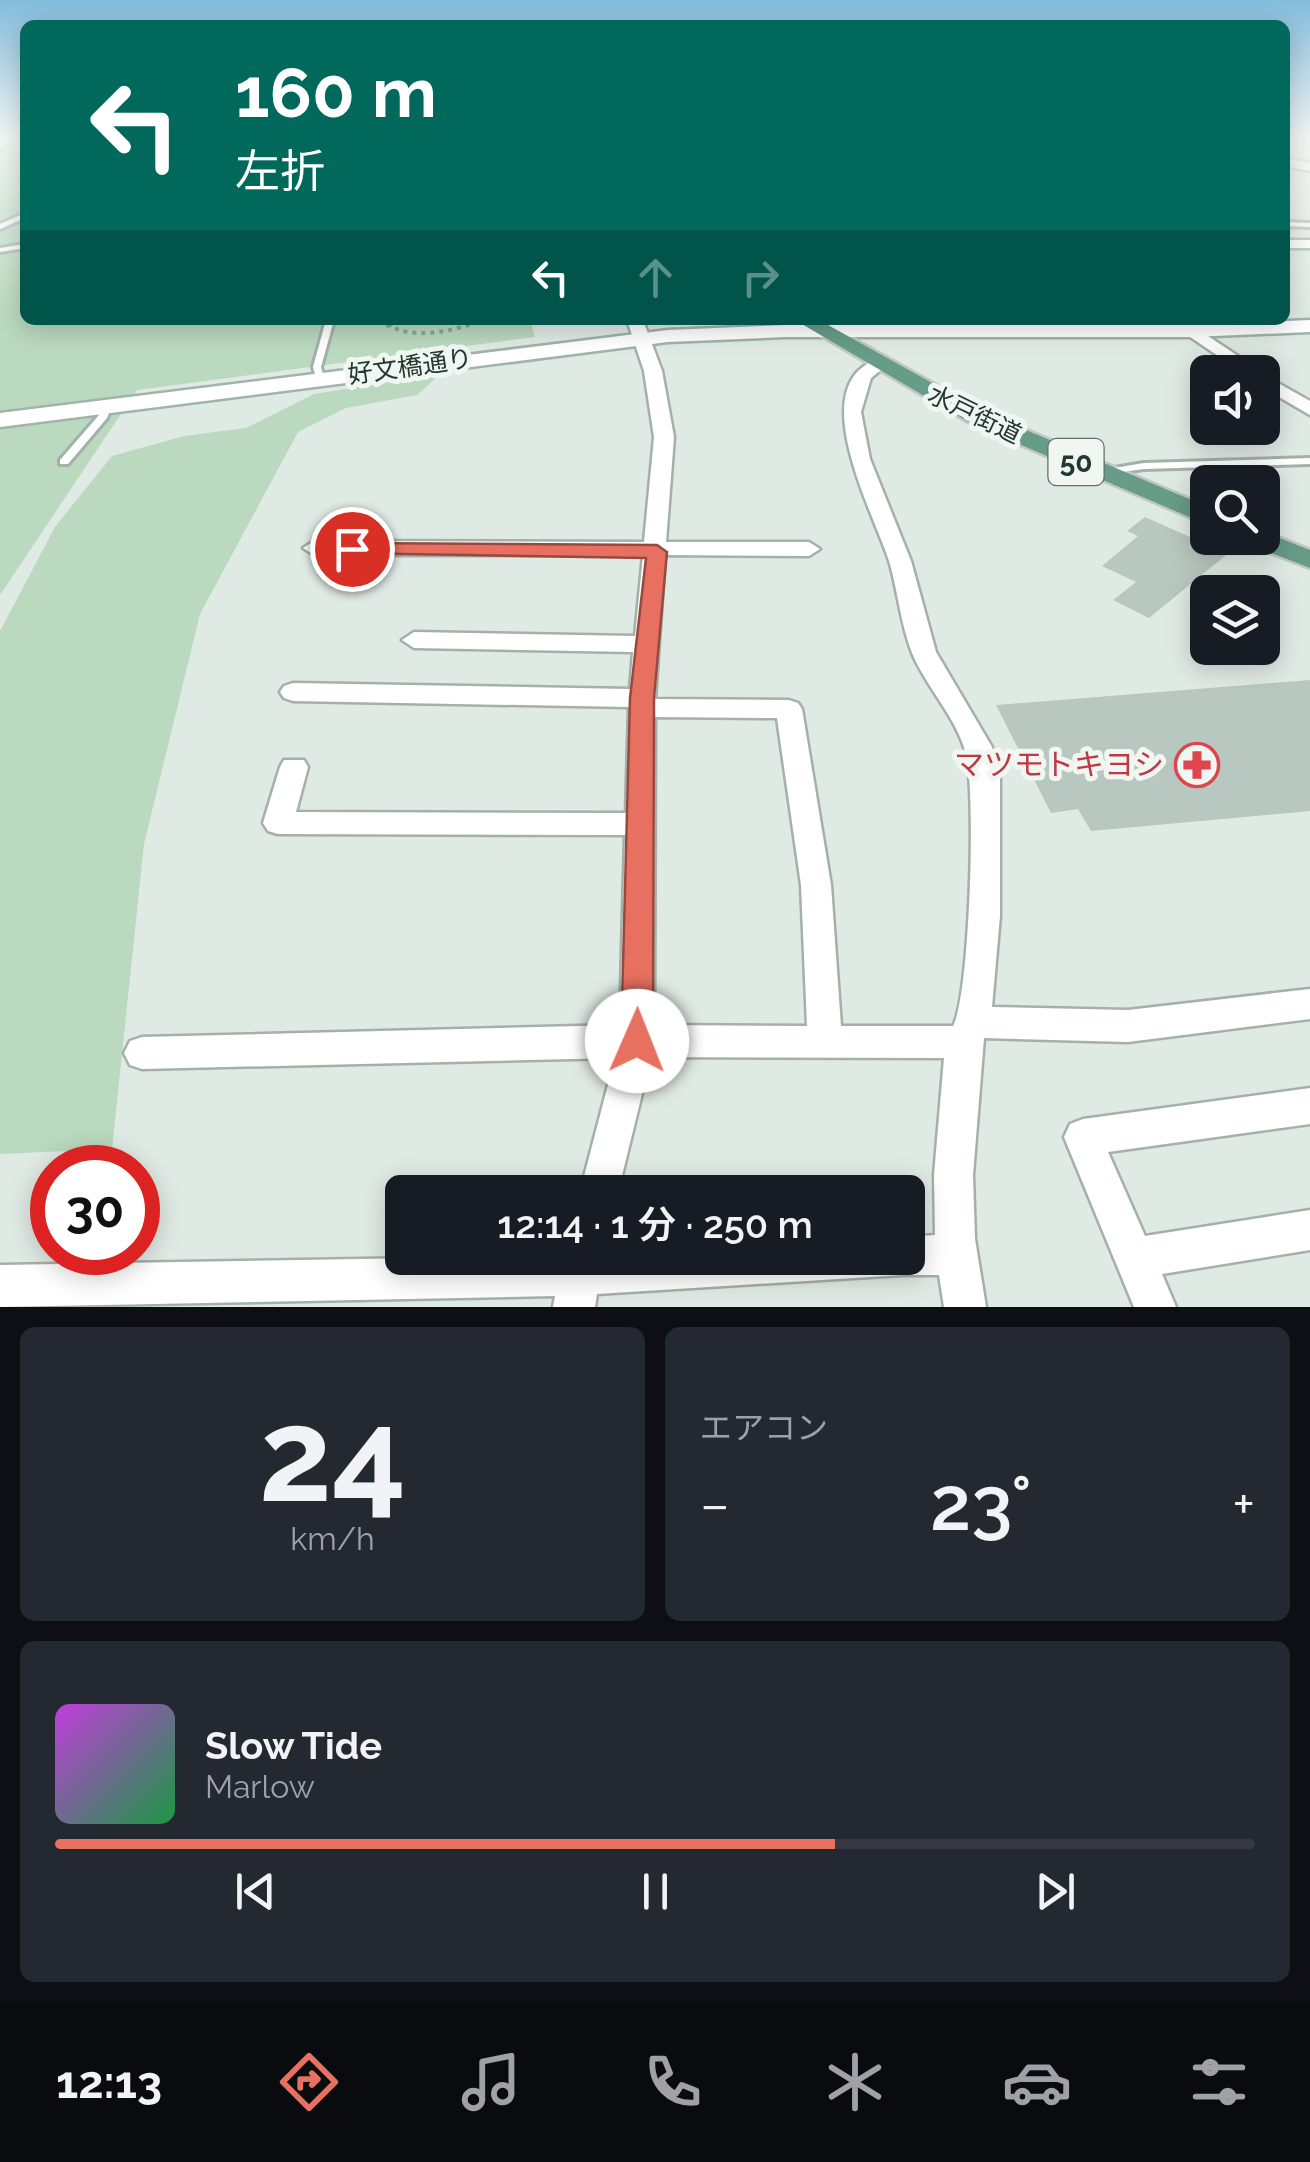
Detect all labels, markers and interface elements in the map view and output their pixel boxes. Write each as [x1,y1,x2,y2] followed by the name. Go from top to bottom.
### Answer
[235,51,437,133] text: 160 m
[70,60,200,190] icon: left
[235,145,325,198] text: 左折
[523,250,578,305] icon: left
[628,250,683,305] icon: ahead
[733,250,788,305] icon: right
[346,342,474,390] street label: 好文橋通り
[1190,355,1280,665] map controls
[1190,355,1280,445] button: sound
[923,379,1027,449] street label: 水戸街道
[1048,439,1104,485] road number: 50
[1190,465,1280,555] button: search
[310,507,395,592] pin
[325,522,380,577] icon: arrive
[1190,575,1280,665] button: layers
[1174,742,1220,788] pharmacy icon: マツモトキヨシ
[954,747,1164,782] place label: マツモトキヨシ
[585,989,689,1093] position arrow
[30,1145,160,1275] speed limit sign: 30
[497,1202,813,1247] text: 12:14 · 1 分 · 250 m
[259,1379,406,1531] text: 24
[700,1409,828,1446] text: エアコン
[930,1459,1032,1548] text: 23°
[700,1472,730,1537] text: −
[1232,1472,1255,1537] text: +
[290,1520,375,1557] text: km/h
[205,1723,382,1768] text: Slow Tide
[205,1768,315,1805] text: Marlow
[228,1864,283,1919] icon: previous
[628,1864,683,1919] icon: pause
[1028,1864,1083,1919] icon: next
[274,2047,344,2117] icon: directions
[456,2047,526,2117] icon: music
[638,2047,708,2117] icon: phone
[820,2047,890,2117] icon: climate
[1002,2047,1072,2117] icon: car
[1184,2047,1254,2117] icon: filters
[56,2056,162,2109] text: 12:13

